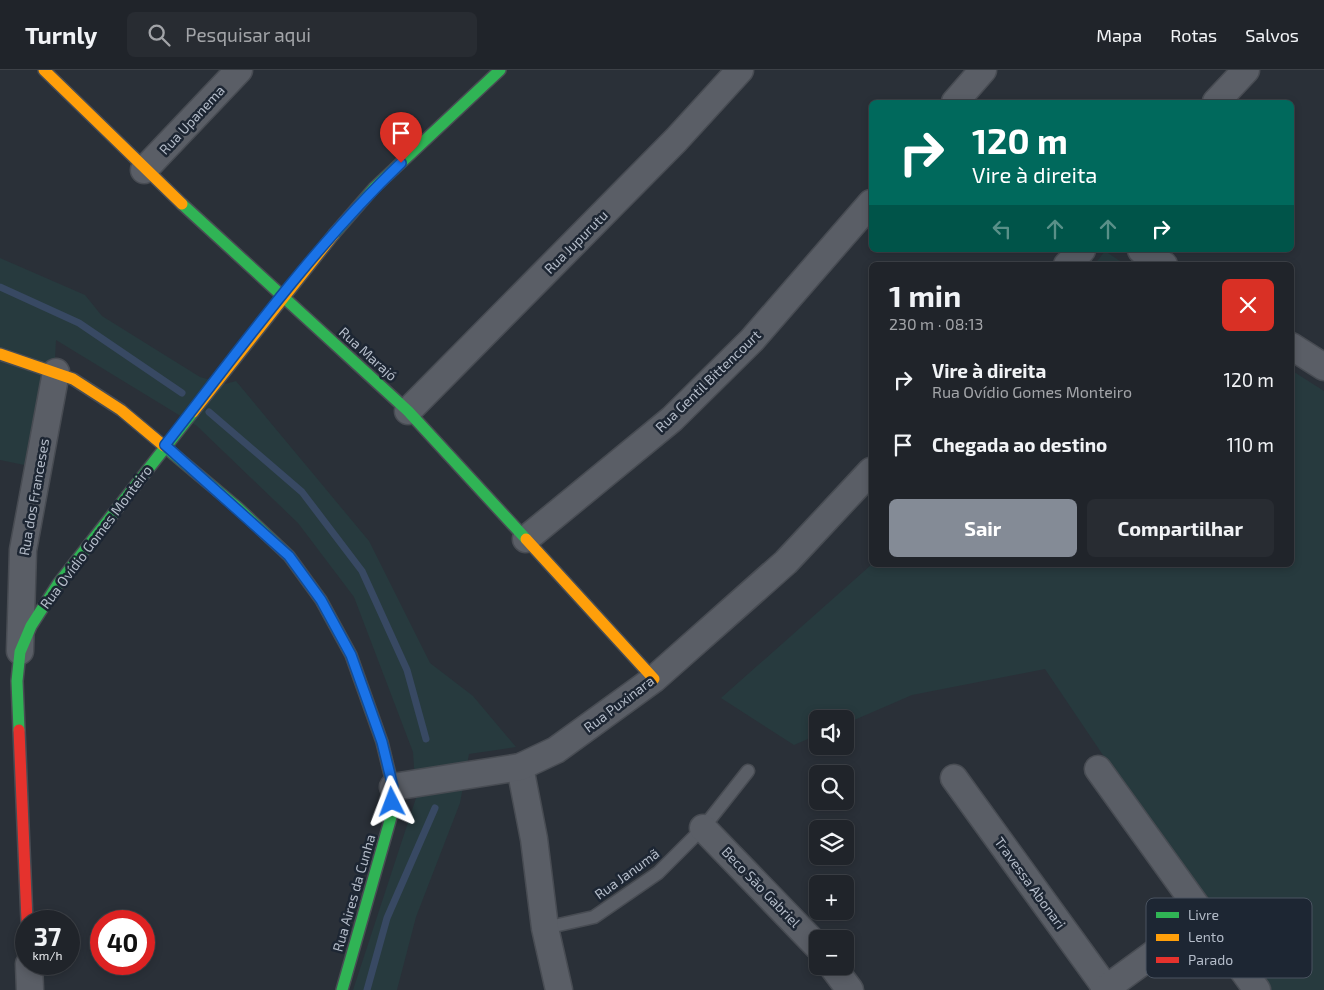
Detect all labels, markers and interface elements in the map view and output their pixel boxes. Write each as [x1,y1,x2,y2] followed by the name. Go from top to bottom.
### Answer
[127,12,477,57] search box
[25,20,97,49] text: Turnly
[145,21,173,49] icon: search
[185,23,311,46] text: Pesquisar aqui
[1096,24,1142,46] text: Mapa
[1170,24,1217,46] text: Rotas
[1245,24,1299,46] text: Salvos
[155,82,228,158] street label: Rua Upanema
[380,112,422,163] pin
[387,119,415,147] icon: arrive
[972,119,1068,161] text: 120 m
[889,120,954,185] icon: right
[972,161,1097,187] text: Vire à direita
[540,206,611,277] street label: Rua Jupurutu
[988,215,1016,243] icon: left
[1041,215,1069,243] icon: ahead
[1094,215,1122,243] icon: ahead
[1147,215,1175,243] icon: right
[889,277,961,313] text: 1 min
[1222,279,1274,331] button: close
[889,314,983,333] text: 230 m · 08:13
[336,323,401,384] street label: Rua Marajó
[651,326,764,435] street label: Rua Gentil Bittencourt
[932,359,1046,382] text: Vire à direita
[889,366,917,394] icon: right
[1223,368,1274,391] text: 120 m
[932,382,1132,401] text: Rua Ovídio Gomes Monteiro
[889,431,917,459] icon: arrive
[932,433,1107,456] text: Chegada ao destino
[1227,433,1274,456] text: 110 m
[15,437,52,557] street label: Rua dos Franceses
[36,462,155,612] street label: Rua Ovídio Gomes Monteiro
[889,499,1077,557] button: Sair
[1087,499,1274,557] button: Compartilhar
[580,672,657,736] street label: Rua Puxinara
[809,710,854,975] map controls
[809,710,854,755] button: sound
[809,765,854,810] button: search
[365,775,417,827] position arrow
[809,820,854,865] button: layers
[329,832,378,953] street label: Rua Aires da Cunha
[991,834,1069,932] street label: Travessa Abonari
[718,843,805,931] street label: Beco São Gabriel
[591,844,662,903] street label: Rua Janumã
[809,875,854,920] button: +
[1146,898,1312,978] legend
[1188,906,1219,923] text: Livre
[90,910,155,975] speed limit sign: 40
[34,921,61,951] text: 37
[1188,928,1224,945] text: Lento
[809,930,854,975] button: −
[33,948,62,962] text: km/h
[1188,951,1233,968] text: Parado

